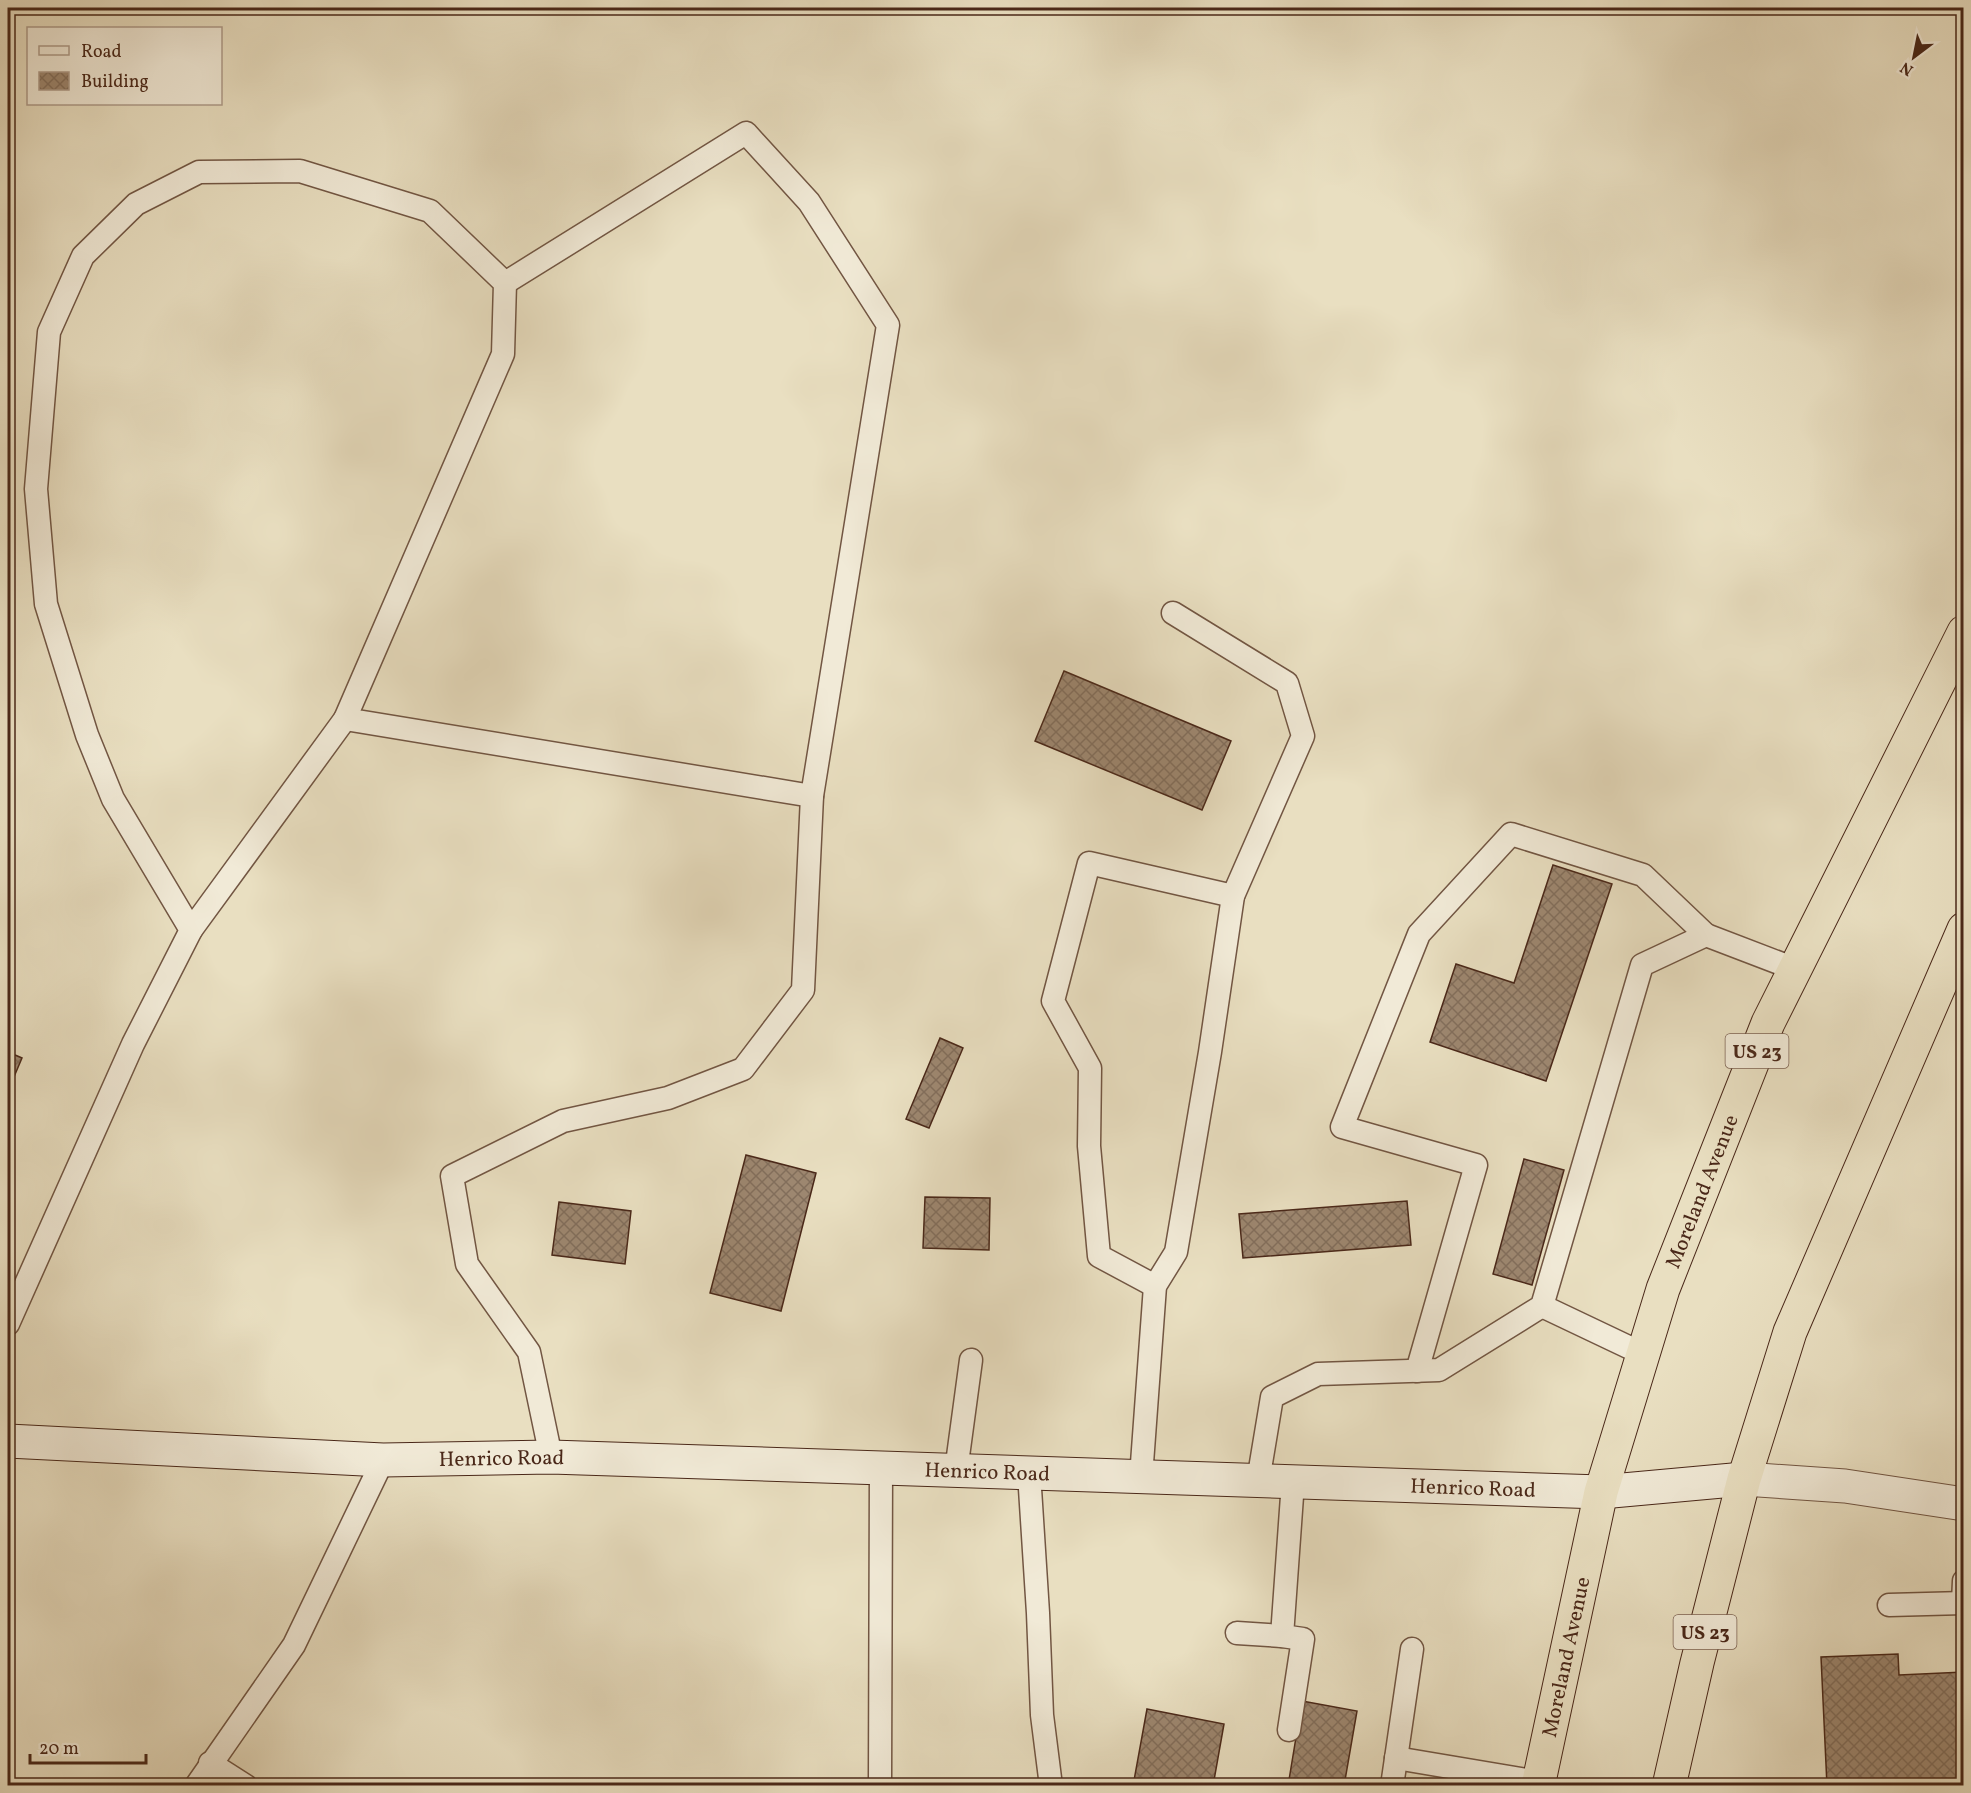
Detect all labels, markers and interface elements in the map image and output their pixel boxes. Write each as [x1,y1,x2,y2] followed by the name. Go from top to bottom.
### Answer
[27,27,222,105] legend
[1884,27,1944,87] north arrow
[81,40,122,65] text: Road
[1896,55,1918,80] text: N
[81,70,149,95] text: Building
[1726,1034,1788,1068] road number: US 23
[1660,1111,1746,1273] street label: Moreland Avenue
[438,1444,565,1475] street label: Henrico Road
[924,1456,1051,1490] street label: Henrico Road
[1410,1473,1536,1506] street label: Henrico Road
[1536,1574,1598,1740] street label: Moreland Avenue
[1674,1615,1736,1649] road number: US 23
[30,1727,146,1765] scale bar
[39,1737,79,1762] text: 20 m

